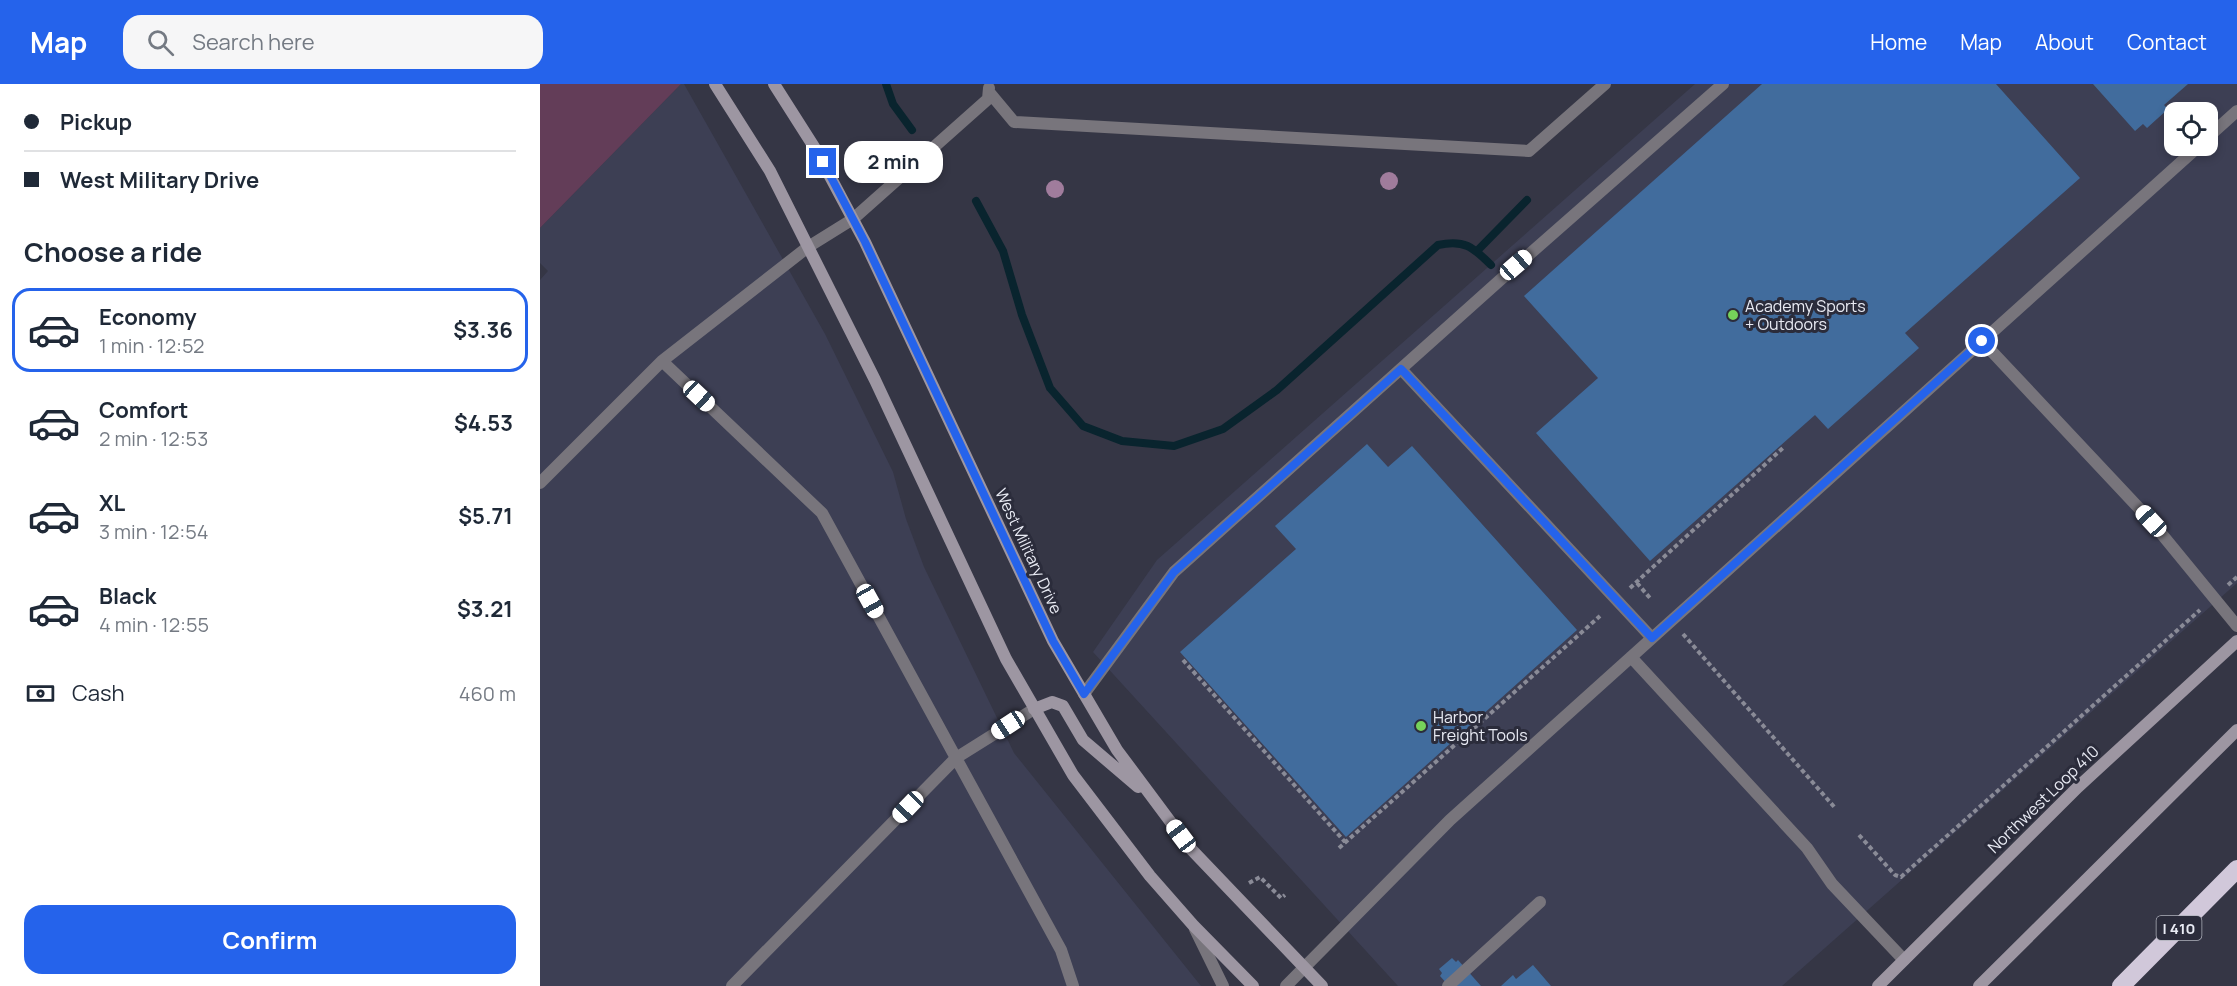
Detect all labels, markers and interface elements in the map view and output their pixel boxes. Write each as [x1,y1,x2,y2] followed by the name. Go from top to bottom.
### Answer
[123,15,543,69] search box
[30,23,87,61] text: Map
[144,26,177,59] icon: search
[192,27,315,57] text: Search here
[1870,28,1927,56] text: Home
[1960,28,2002,56] text: Map
[2035,28,2094,56] text: About
[2127,28,2207,56] text: Contact
[2164,102,2218,156] map controls
[2164,102,2218,156] button: locate
[60,107,132,137] text: Pickup
[844,141,943,183] callout: 2 min
[809,148,836,175] route end
[867,148,920,175] text: 2 min
[60,165,259,195] text: West Military Drive
[24,233,202,270] text: Choose a ride
[1497,246,1535,284] car
[1745,295,1866,335] place label: Academy Sports + Outdoors
[99,302,197,332] text: Economy
[27,303,81,357] icon: car
[1726,308,1740,322] marker: Academy Sports + Outdoors
[453,315,513,345] text: $3.36
[1968,327,1995,354] route start
[99,332,204,359] text: 1 min · 12:52
[680,377,718,415] car
[99,395,188,425] text: Comfort
[27,396,81,450] icon: car
[454,408,513,438] text: $4.53
[99,425,208,452] text: 2 min · 12:53
[990,485,1068,617] street label: West Military Drive
[99,488,125,518] text: XL
[27,489,81,543] icon: car
[458,501,513,531] text: $5.71
[2132,502,2170,540] car
[99,518,209,545] text: 3 min · 12:54
[99,581,156,611] text: Black
[853,581,887,621] car
[27,582,81,636] icon: car
[457,594,513,624] text: $3.21
[99,611,209,638] text: 4 min · 12:55
[24,677,57,710] icon: cash
[72,678,125,708] text: Cash
[459,680,516,707] text: 460 m
[1433,706,1528,746] place label: Harbor Freight Tools
[988,708,1028,742] car
[1414,719,1428,733] marker: Harbor Freight Tools
[1983,740,2103,858] street label: Northwest Loop 410
[889,788,927,826] car
[1163,816,1199,856] car
[24,905,516,974] button: Confirm
[2156,916,2202,940] road number: I 410

